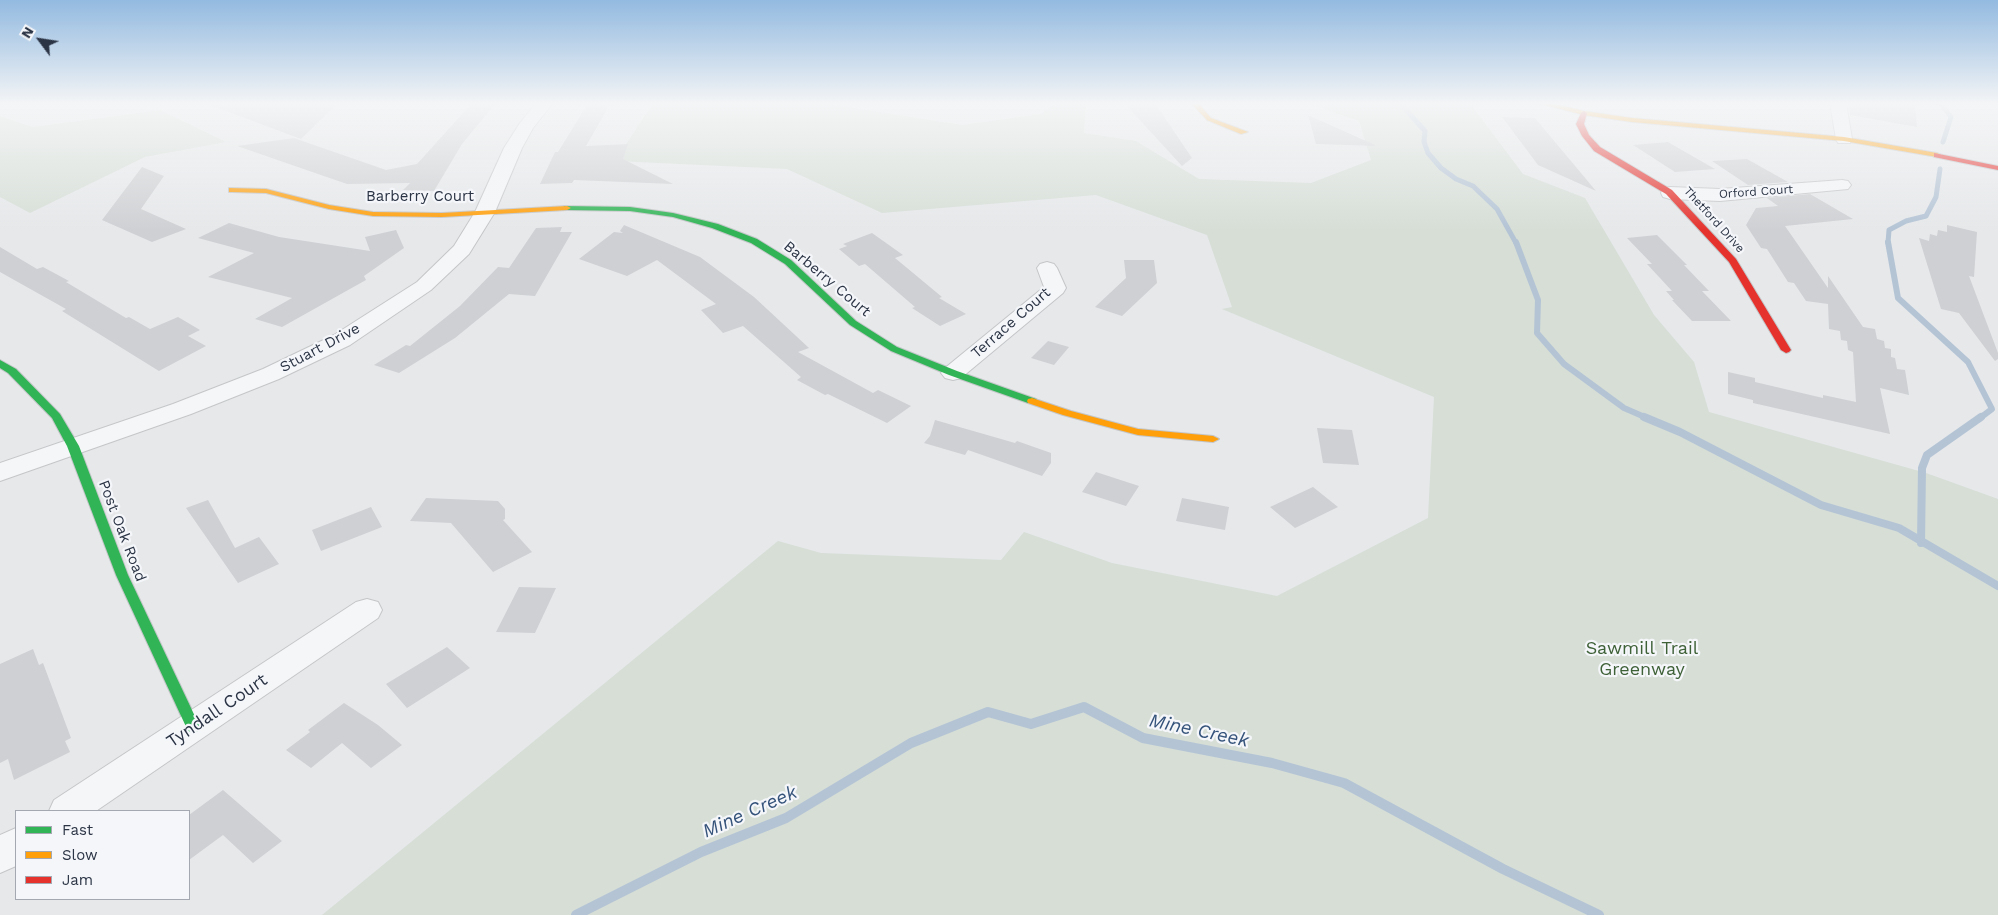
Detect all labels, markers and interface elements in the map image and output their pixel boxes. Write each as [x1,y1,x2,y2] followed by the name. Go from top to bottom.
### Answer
[15,15,65,65] north arrow
[18,24,37,41] text: N
[1718,182,1794,202] street label: Orford Court
[1681,184,1747,256] street label: Thetford Drive
[366,188,474,206] street label: Barberry Court
[780,237,874,321] street label: Barberry Court
[968,284,1054,362] street label: Terrace Court
[277,319,363,377] street label: Stuart Drive
[94,478,150,584] street label: Post Oak Road
[1586,638,1698,681] park label: Sawmill Trail Greenway
[162,669,272,753] street label: Tyndall Court
[1147,709,1251,753] water label: Mine Creek
[699,781,801,843] water label: Mine Creek
[15,810,190,900] legend
[62,821,93,839] text: Fast
[62,846,98,864] text: Slow
[62,871,93,889] text: Jam

